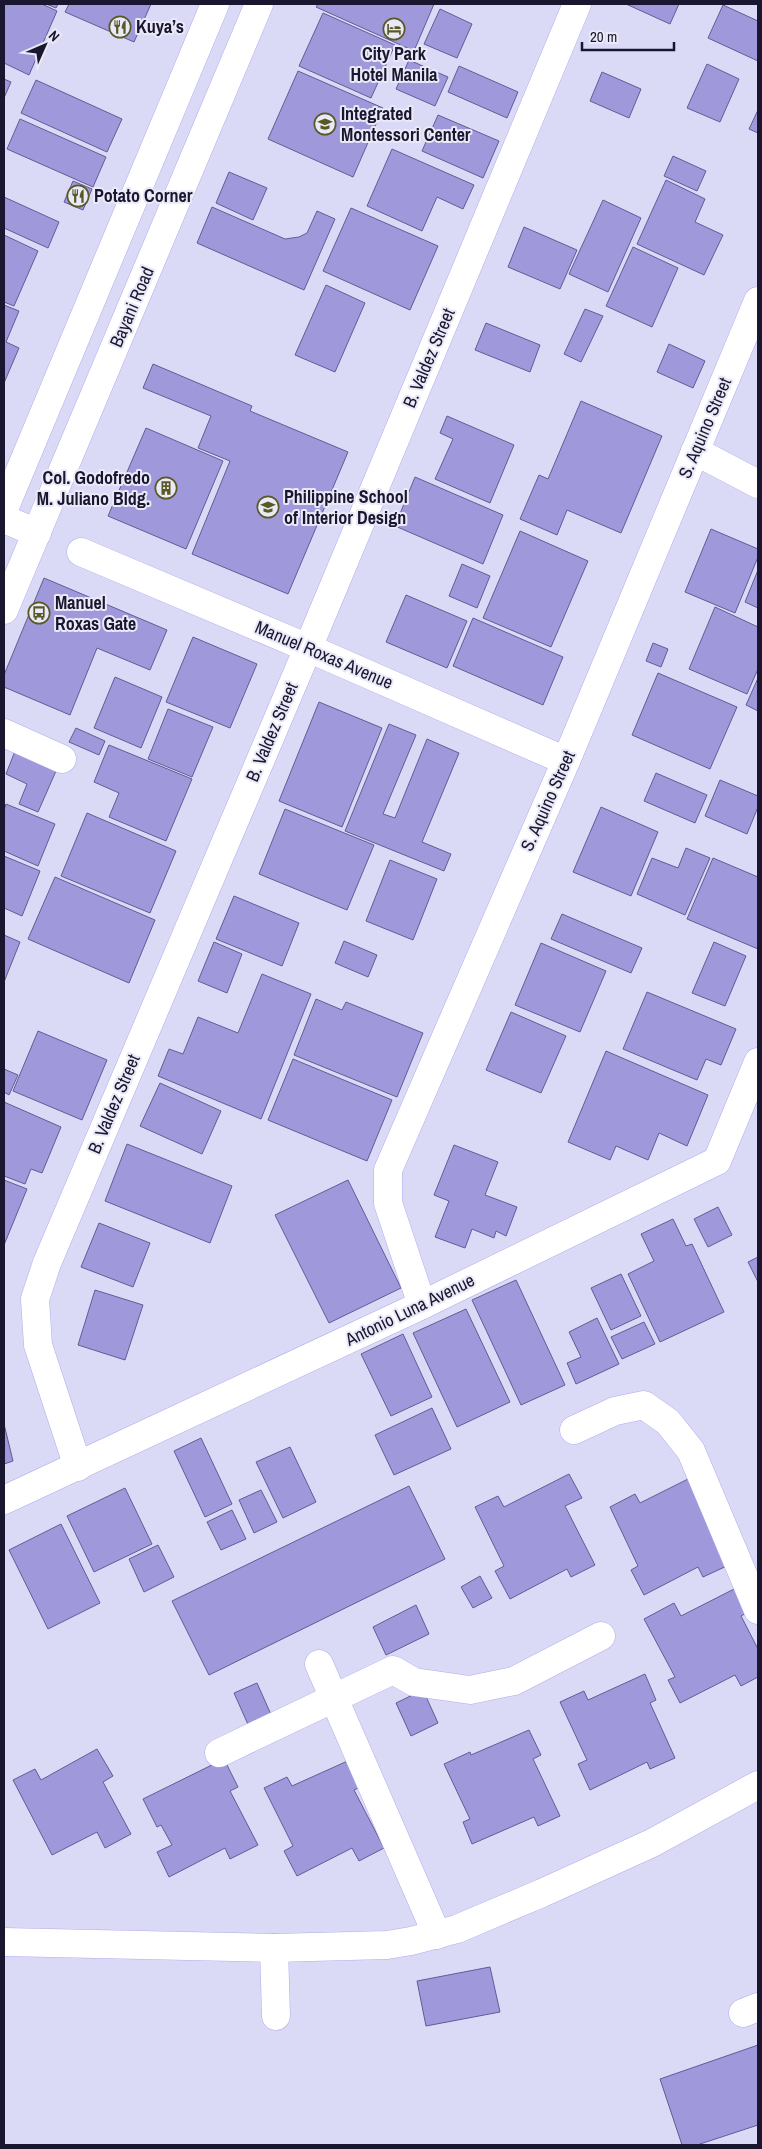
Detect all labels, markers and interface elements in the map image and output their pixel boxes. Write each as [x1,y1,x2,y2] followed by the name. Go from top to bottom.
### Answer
[136,14,184,39] place label: Kuya’s
[108,15,132,39] restaurant icon: Kuya’s
[382,17,406,41] hotel icon: City Park Hotel Manila
[20,20,70,70] north arrow
[582,20,674,52] scale bar
[590,26,617,47] text: 20 m
[45,27,63,45] text: N
[351,41,438,87] place label: City Park Hotel Manila
[341,101,471,147] place label: Integrated Montessori Center
[313,112,337,136] school or university icon: Integrated Montessori Center
[94,183,193,208] place label: Potato Corner
[66,184,90,208] restaurant icon: Potato Corner
[103,263,160,351] street label: Bayani Road
[396,304,461,411] street label: B. Valdez Street
[672,373,737,482] street label: S. Aquino Street
[37,465,150,511] place label: Col. Godofredo M. Juliano Bldg.
[154,476,178,500] building icon: Col. Godofredo M. Juliano Bldg.
[284,484,408,530] place label: Philippine School of Interior Design
[256,495,280,519] school or university icon: Philippine School of Interior Design
[55,590,136,636] place label: Manuel Roxas Gate
[27,601,51,625] bus stop icon: Manuel Roxas Gate
[251,614,397,695] street label: Manuel Roxas Avenue
[239,678,304,785] street label: B. Valdez Street
[514,747,581,855] street label: S. Aquino Street
[81,1050,146,1157] street label: B. Valdez Street
[340,1267,479,1352] street label: Antonio Luna Avenue

